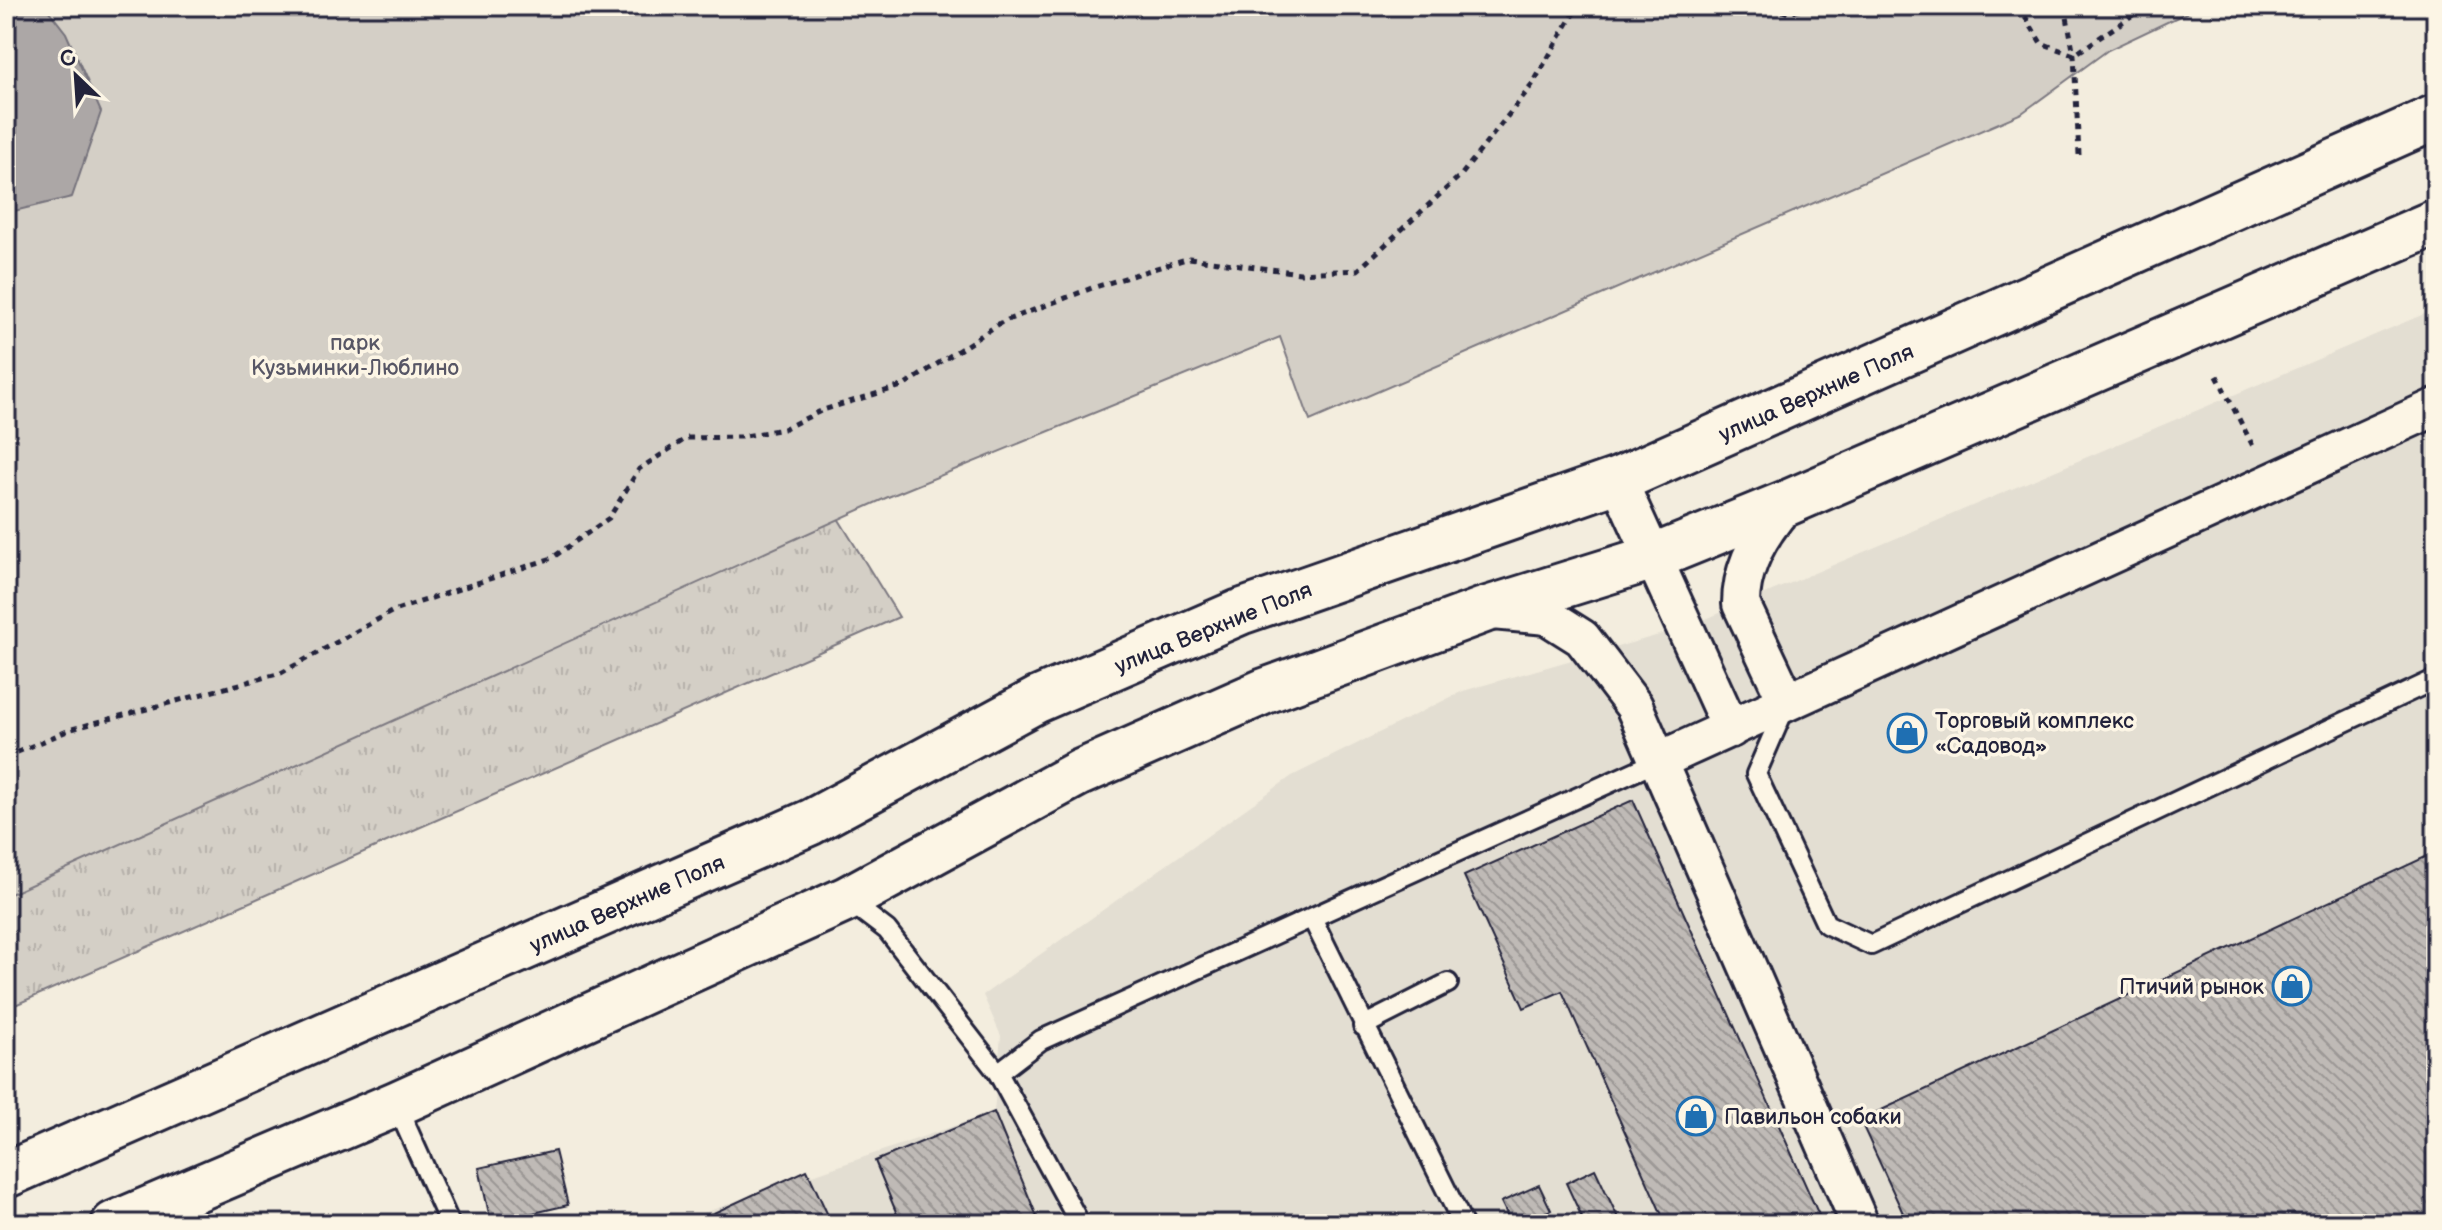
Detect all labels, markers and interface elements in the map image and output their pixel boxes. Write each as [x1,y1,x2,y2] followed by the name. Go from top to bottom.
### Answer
[36,36,116,116] north arrow
[56,44,81,75] text: С
[251,330,459,382] park label: парк Кузьминки-Люблино
[1715,338,1918,449] street label: улица Верхние Поля
[1111,576,1316,680] street label: улица Верхние Поля
[1935,708,2134,760] place label: Торговый комплекс «Садовод»
[1886,712,1928,754] shop icon: Торговый комплекс «Садовод»
[526,849,729,960] street label: улица Верхние Поля
[2271,965,2313,1007] shop icon: Птичий рынок
[2119,974,2264,1001] place label: Птичий рынок
[1675,1095,1717,1137] shop icon: Павильон собаки
[1724,1104,1902,1131] place label: Павильон собаки

